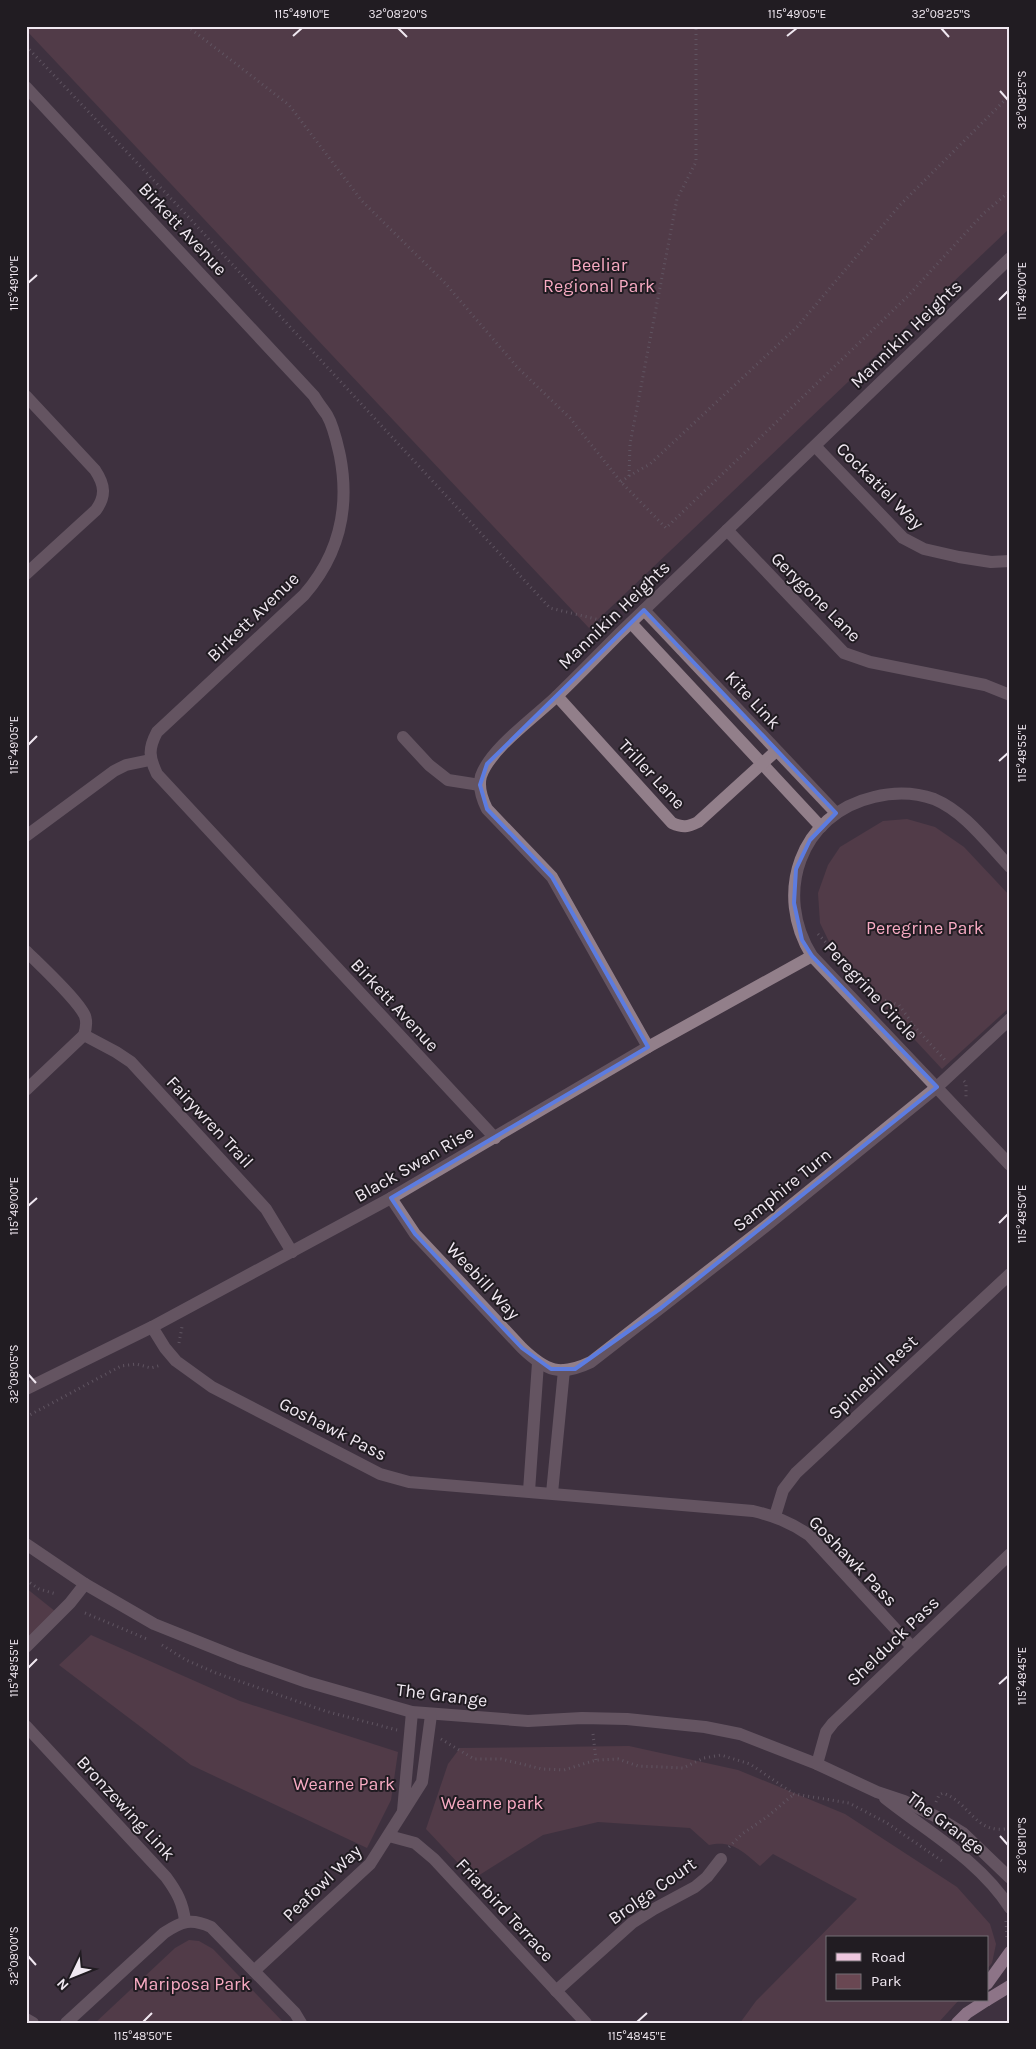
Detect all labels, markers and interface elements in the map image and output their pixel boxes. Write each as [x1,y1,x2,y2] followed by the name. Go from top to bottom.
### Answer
[274,7,330,21] text: 115°49'10"E
[368,7,428,21] text: 32°08'20"S
[768,7,826,21] text: 115°49'05"E
[912,7,970,21] text: 32°08'25"S
[1015,71,1029,129] text: 32°08'25"S
[134,178,232,280] street label: Birkett Avenue
[543,254,655,297] park label: Beeliar Regional Park
[7,255,21,311] text: 115°49'10"E
[1015,262,1029,320] text: 115°49'00"E
[846,275,966,393] street label: Mannikin Heights
[832,438,929,535] street label: Cockatiel Way
[766,547,866,647] street label: Gerygone Lane
[554,556,674,674] street label: Mannikin Heights
[202,568,304,666] street label: Birkett Avenue
[721,666,785,734] street label: Kite Link
[7,716,21,774] text: 115°49'05"E
[1015,724,1029,782] text: 115°48'55"E
[614,734,690,814] street label: Triller Lane
[866,917,984,939] park label: Peregrine Park
[819,937,923,1045] street label: Peregrine Circle
[346,954,444,1056] street label: Birkett Avenue
[162,1071,258,1173] street label: Fairywren Trail
[351,1121,477,1207] street label: Black Swan Rise
[728,1144,836,1236] street label: Samphire Turn
[7,1177,21,1235] text: 115°49'00"E
[1015,1185,1029,1243] text: 115°48'50"E
[441,1238,525,1325] street label: Weebill Way
[824,1330,922,1424] street label: Spinebill Rest
[7,1344,21,1404] text: 32°08'05"S
[275,1392,391,1466] street label: Goshawk Pass
[804,1511,902,1611] street label: Goshawk Pass
[842,1591,944,1691] street label: Shelduck Pass
[7,1639,21,1697] text: 115°48'55"E
[1015,1647,1029,1705] text: 115°48'45"E
[395,1678,489,1712] street label: The Grange
[72,1751,180,1865] street label: Bronzewing Link
[293,1773,395,1795] park label: Wearne Park
[903,1787,989,1859] street label: The Grange
[441,1792,543,1814] park label: Wearne park
[1015,1817,1029,1873] text: 32°08'10"S
[278,1839,367,1926] street label: Peafowl Way
[604,1853,700,1929] street label: Brolga Court
[451,1854,559,1966] street label: Friarbird Terrace
[7,1926,21,1986] text: 32°08'00"S
[826,1936,988,2002] legend
[871,1948,906,1966] text: Road
[48,1952,98,2002] north arrow
[871,1972,901,1990] text: Park
[133,1973,251,1995] park label: Mariposa Park
[53,1975,73,1994] text: N
[114,2029,172,2043] text: 115°48'50"E
[608,2029,666,2043] text: 115°48'45"E

